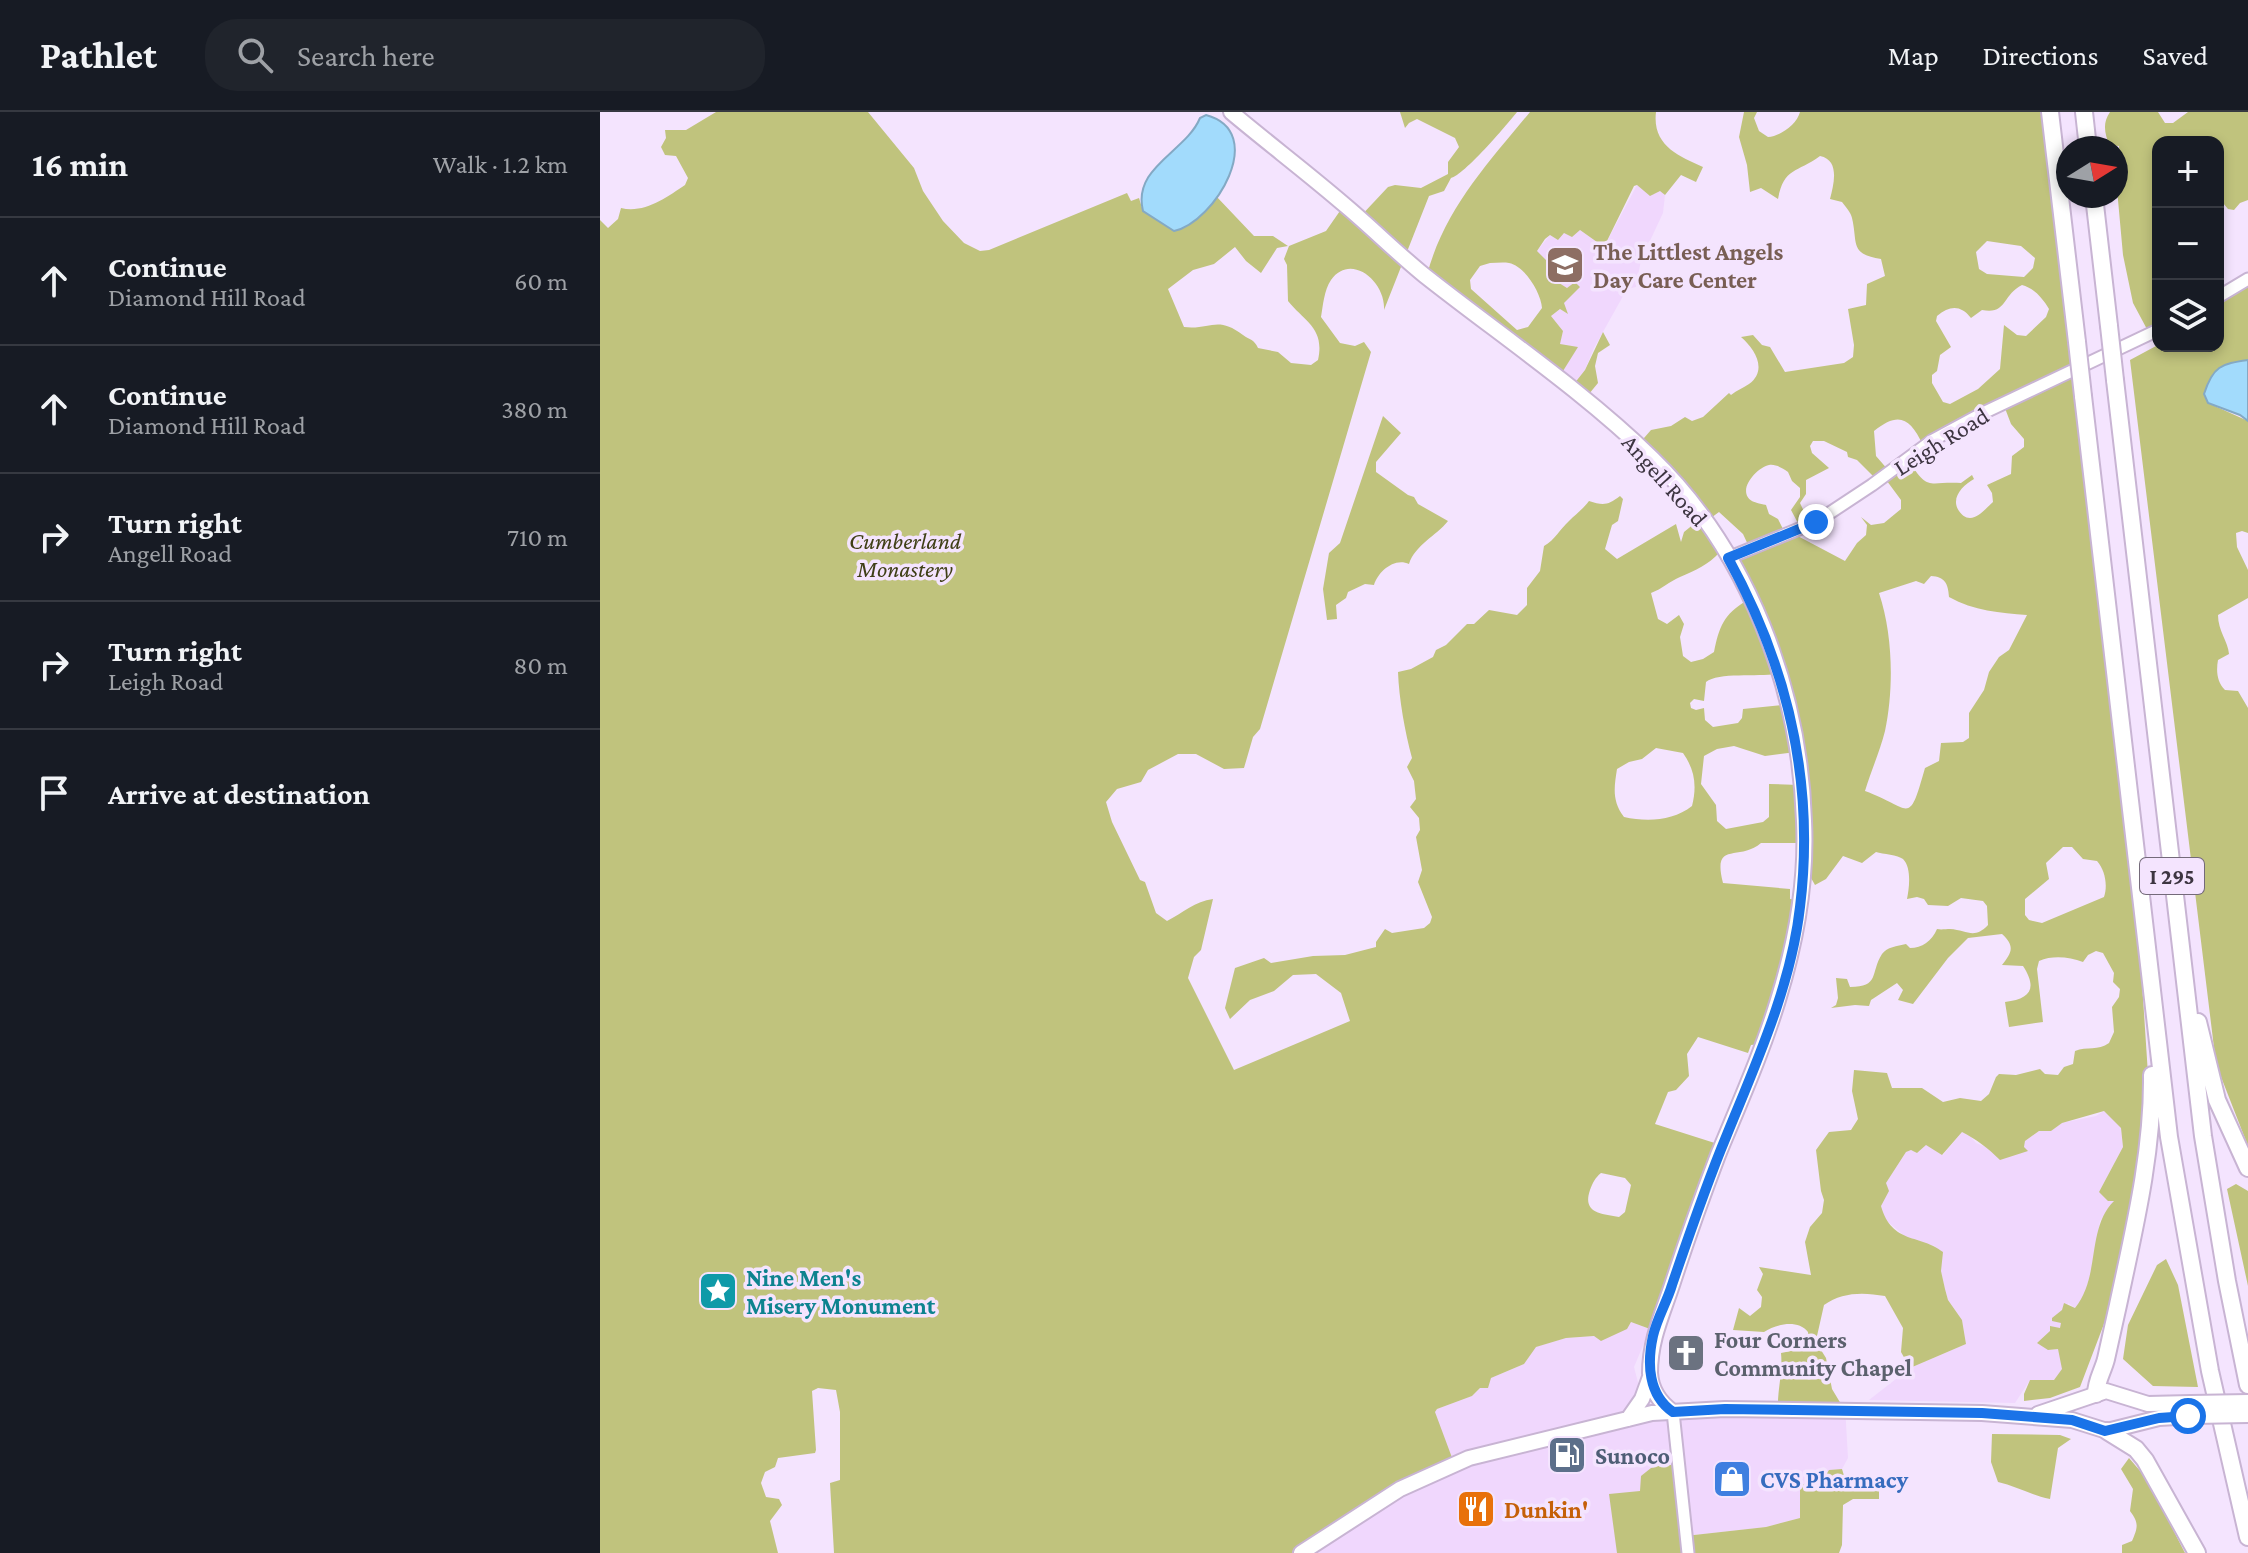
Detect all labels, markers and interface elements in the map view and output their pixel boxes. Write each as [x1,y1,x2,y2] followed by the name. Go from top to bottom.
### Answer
[205,19,765,91] search box
[233,33,277,77] icon: search
[40,34,157,76] text: Pathlet
[297,39,435,72] text: Search here
[1888,40,1939,71] text: Map
[1983,40,2098,71] text: Directions
[2142,40,2208,71] text: Saved
[2056,136,2128,208] north arrow
[2152,136,2224,352] map controls
[2152,136,2224,208] button: +
[32,146,128,183] text: 16 min
[433,150,568,179] text: Walk · 1.2 km
[2152,208,2224,280] button: −
[1593,238,1783,293] place label: The Littlest Angels Day Care Center
[1544,244,1586,286] school or university icon: The Littlest Angels Day Care Center
[108,250,227,283] text: Continue
[32,259,76,303] icon: ahead
[514,267,568,296] text: 60 m
[2152,280,2224,352] button: layers
[108,283,306,312] text: Diamond Hill Road
[108,378,227,411] text: Continue
[32,387,76,431] icon: ahead
[501,395,568,424] text: 380 m
[1889,401,1994,481] street label: Leigh Road
[108,411,306,440] text: Diamond Hill Road
[1617,428,1714,532] street label: Angell Road
[1798,504,1834,540] route end
[108,506,242,539] text: Turn right
[32,515,76,559] icon: right
[507,523,568,552] text: 710 m
[849,527,962,582] park label: Cumberland Monastery
[108,539,232,568] text: Angell Road
[108,634,242,667] text: Turn right
[32,643,76,687] icon: right
[514,651,568,680] text: 80 m
[108,667,223,696] text: Leigh Road
[32,771,76,815] icon: arrive
[108,777,370,810] text: Arrive at destination
[2140,858,2204,894] road number: I 295
[746,1264,936,1319] place label: Nine Men's Misery Monument
[697,1270,739,1312] place icon: Nine Men's Misery Monument
[1714,1326,1912,1381] place label: Four Corners Community Chapel
[1665,1332,1707,1374] church icon: Four Corners Community Chapel
[2170,1398,2206,1434] route start
[1546,1434,1588,1476] fuel station icon: Sunoco
[1595,1442,1670,1469] place label: Sunoco
[1711,1458,1753,1500] shop icon: CVS Pharmacy
[1760,1466,1909,1493] place label: CVS Pharmacy
[1455,1488,1497,1530] restaurant icon: Dunkin'
[1504,1496,1588,1523] place label: Dunkin'

